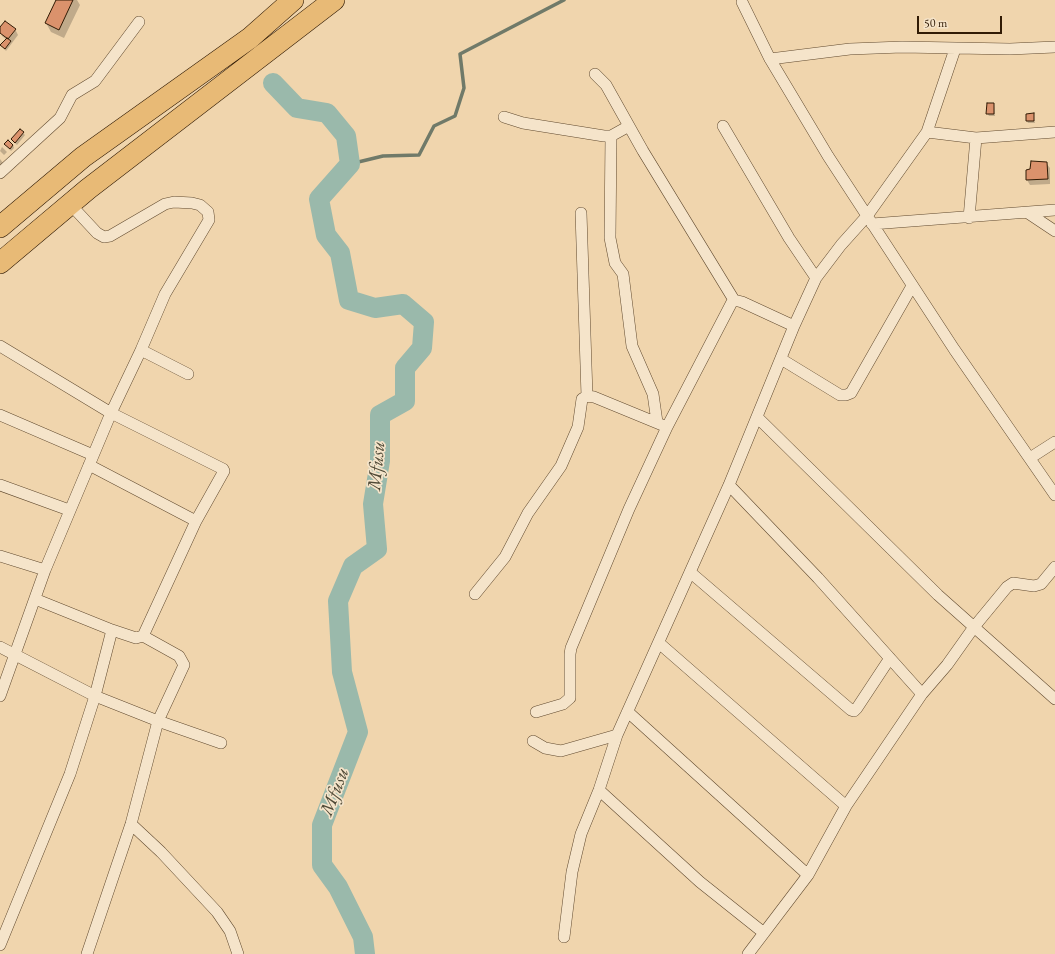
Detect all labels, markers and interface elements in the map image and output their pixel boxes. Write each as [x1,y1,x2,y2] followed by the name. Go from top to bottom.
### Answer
[919,8,1004,34] scale bar
[924,15,947,31] text: 50 m
[363,440,391,492] water label: Mfusu
[315,765,355,819] water label: Mfusu

